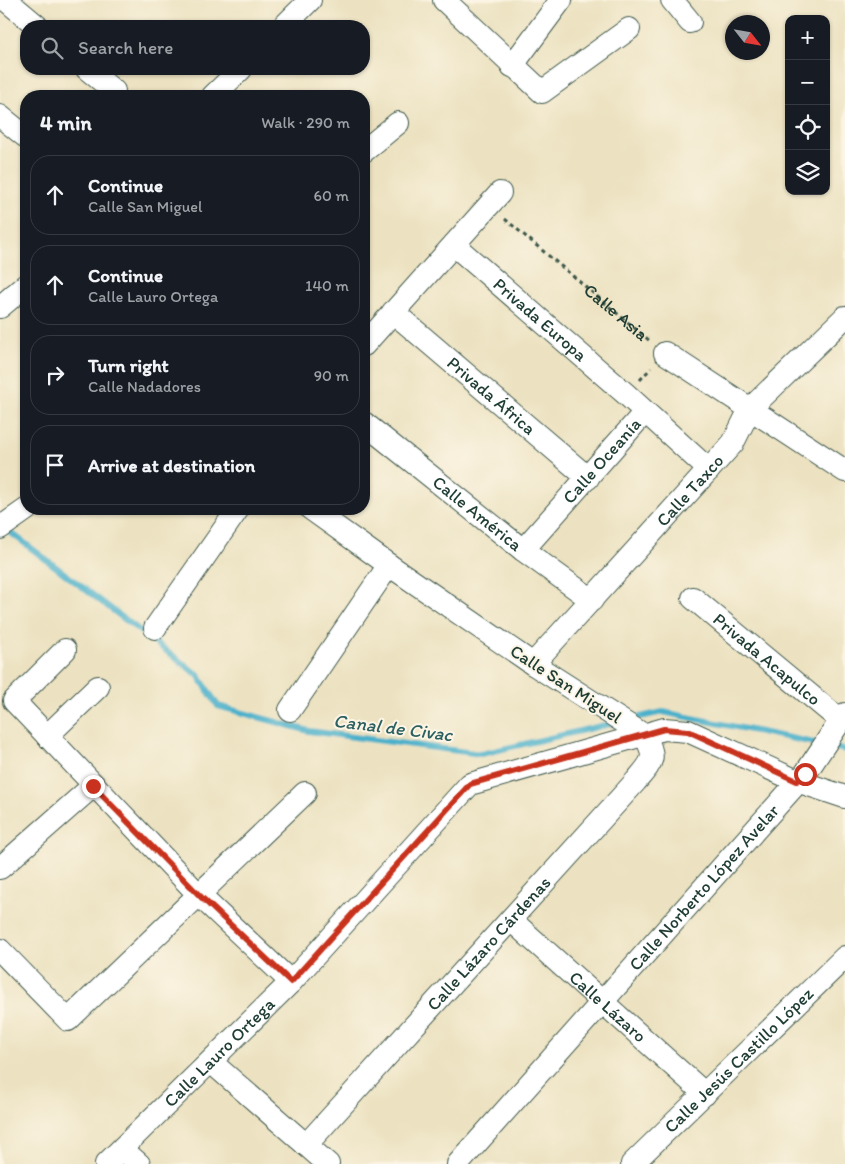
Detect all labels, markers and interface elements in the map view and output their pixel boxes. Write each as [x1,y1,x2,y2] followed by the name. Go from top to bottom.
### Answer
[725,15,770,60] north arrow
[785,15,830,195] map controls
[785,15,830,60] button: +
[20,20,370,75] search box
[38,34,66,62] icon: search
[78,36,173,59] text: Search here
[785,60,830,105] button: −
[785,105,830,150] button: locate
[40,110,92,135] text: 4 min
[261,113,350,132] text: Walk · 290 m
[785,150,830,195] button: layers
[88,174,163,197] text: Continue
[41,181,69,209] icon: ahead
[314,186,349,205] text: 60 m
[88,197,203,216] text: Calle San Miguel
[88,264,163,287] text: Continue
[41,271,69,299] icon: ahead
[489,273,592,367] street label: Privada Europa
[305,276,349,295] text: 140 m
[579,279,653,346] street label: Calle Asia
[88,287,218,306] text: Calle Lauro Ortega
[442,352,540,440] street label: Privada África
[88,354,169,377] text: Turn right
[41,361,69,389] icon: right
[314,366,349,385] text: 90 m
[88,377,201,396] text: Calle Nadadores
[558,413,646,508] street label: Calle Oceanía
[652,450,728,531] street label: Calle Taxco
[41,451,69,479] icon: arrive
[88,454,255,477] text: Arrive at destination
[428,471,527,556] street label: Calle América
[709,608,825,710] street label: Privada Acapulco
[506,640,626,728] street label: Calle San Miguel
[332,709,455,746] water label: Canal de Civac
[794,763,817,786] route start
[82,775,105,798] route end
[624,800,784,975] street label: Calle Norberto López Avelar
[422,872,555,1015] street label: Calle Lázaro Cárdenas
[565,966,651,1047] street label: Calle Lázaro
[660,982,819,1138] street label: Calle Jesús Castillo López
[159,993,280,1112] street label: Calle Lauro Ortega

